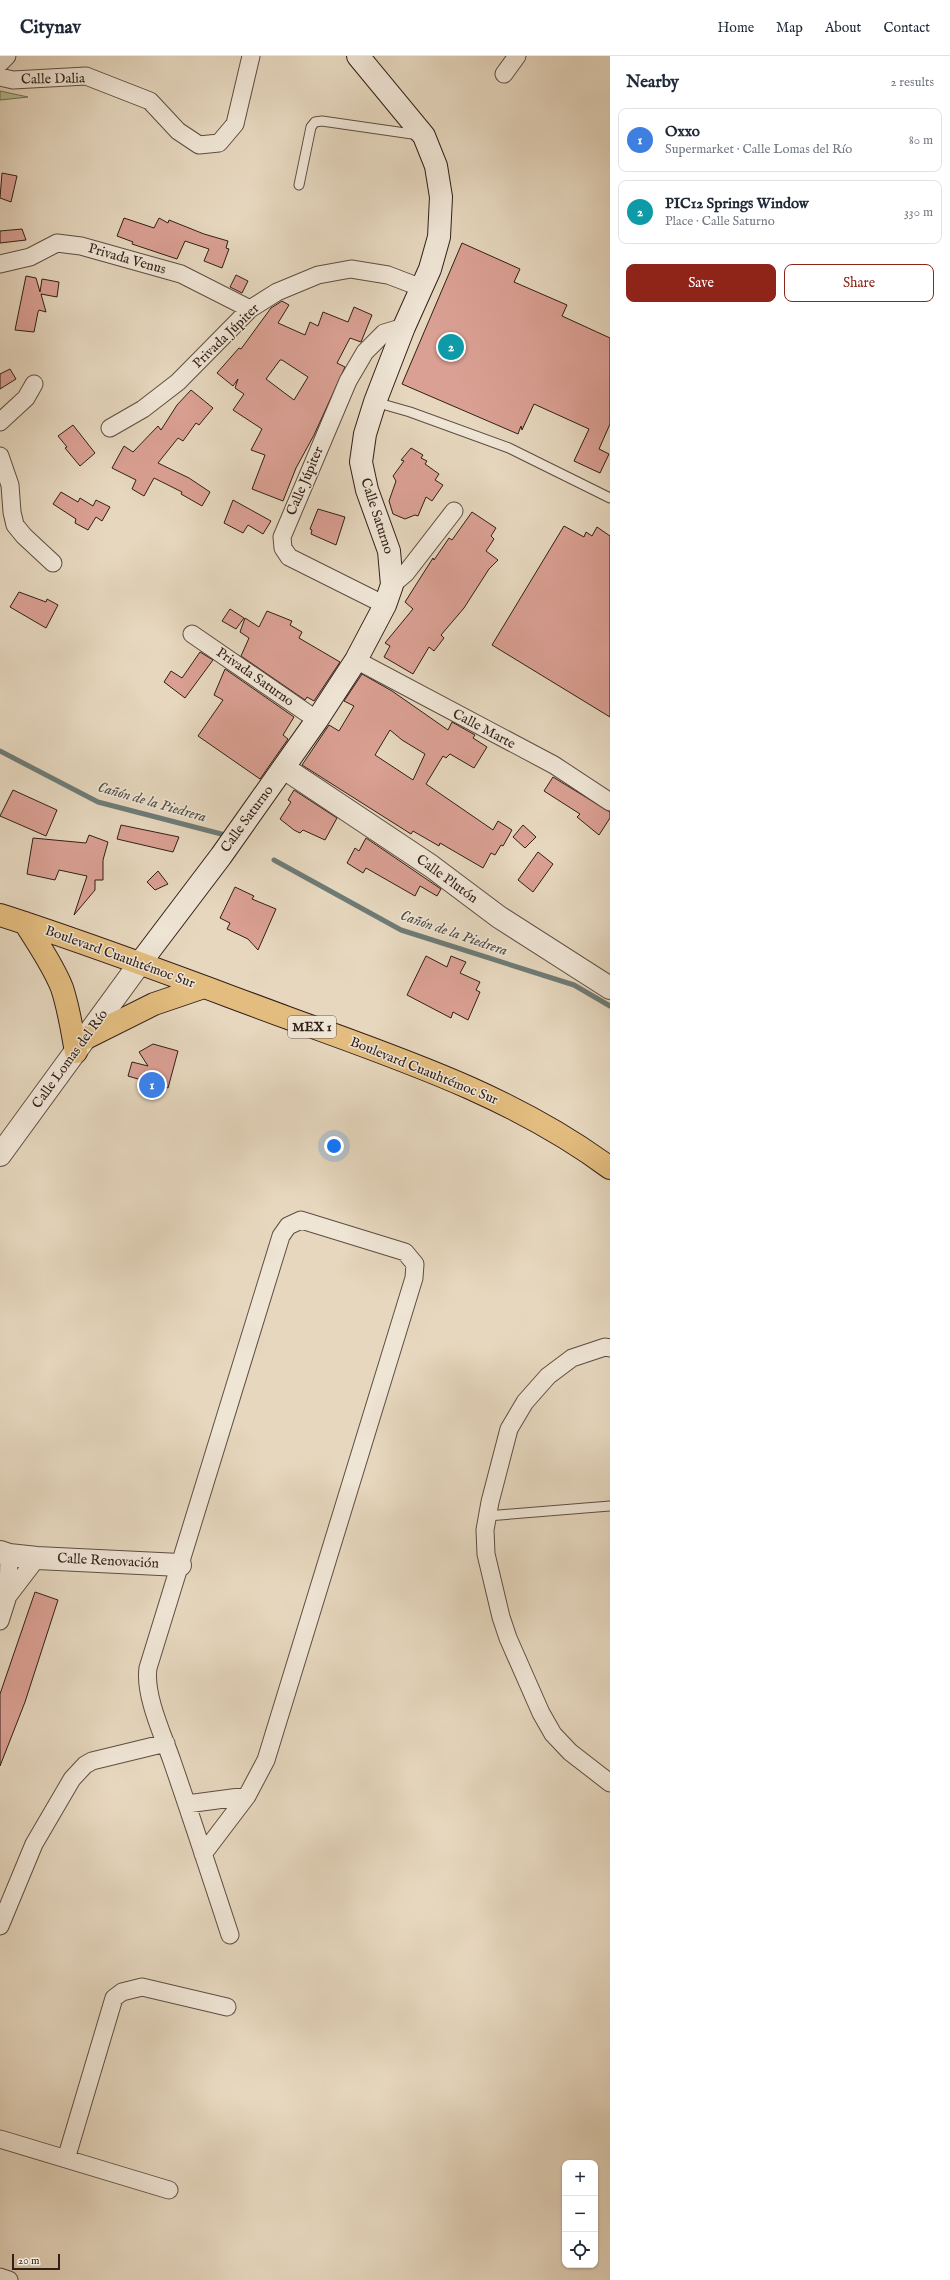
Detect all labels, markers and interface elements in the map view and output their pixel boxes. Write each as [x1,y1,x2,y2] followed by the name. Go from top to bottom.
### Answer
[20,16,81,40] text: Citynav
[718,19,754,37] text: Home
[776,19,803,37] text: Map
[825,19,861,37] text: About
[883,19,930,37] text: Contact
[21,69,86,89] street label: Calle Dalia
[626,72,679,93] text: Nearby
[890,74,934,91] text: 2 results
[665,122,700,141] text: Oxxo
[638,132,642,149] text: 1
[909,132,933,149] text: 80 m
[665,141,852,158] text: Supermarket · Calle Lomas del Río
[665,194,809,213] text: PIC12 Springs Window
[637,204,643,221] text: 2
[904,204,933,221] text: 330 m
[665,213,775,230] text: Place · Calle Saturno
[86,239,168,279] street label: Privada Venus
[626,264,776,302] button: Save
[784,264,934,302] button: Share
[189,300,263,372] street label: Privada Júpiter
[438,332,464,362] pin: 2
[282,444,328,518] street label: Calle Júpiter
[356,476,398,557] street label: Calle Saturno
[213,643,298,711] street label: Privada Saturno
[449,705,519,753] street label: Calle Marte
[96,777,209,827] water label: Cañón de la Piedrera
[217,782,278,856] street label: Calle Saturno
[413,851,482,908] street label: Calle Plutón
[398,906,510,960] water label: Cañón de la Piedrera
[43,921,197,993] street label: Boulevard Cuauhtémoc Sur
[28,1006,112,1112] street label: Calle Lomas del Río
[288,1016,336,1038] road number: MEX 1
[347,1033,501,1109] street label: Boulevard Cuauhtémoc Sur
[139,1070,165,1100] pin: 1
[324,1136,344,1156] your location
[57,1549,160,1573] street label: Calle Renovación
[562,2160,598,2268] map controls
[562,2160,598,2196] button: +
[562,2196,598,2232] button: −
[562,2232,598,2268] button: locate
[12,2252,60,2271] scale bar
[18,2254,39,2268] text: 20 m

